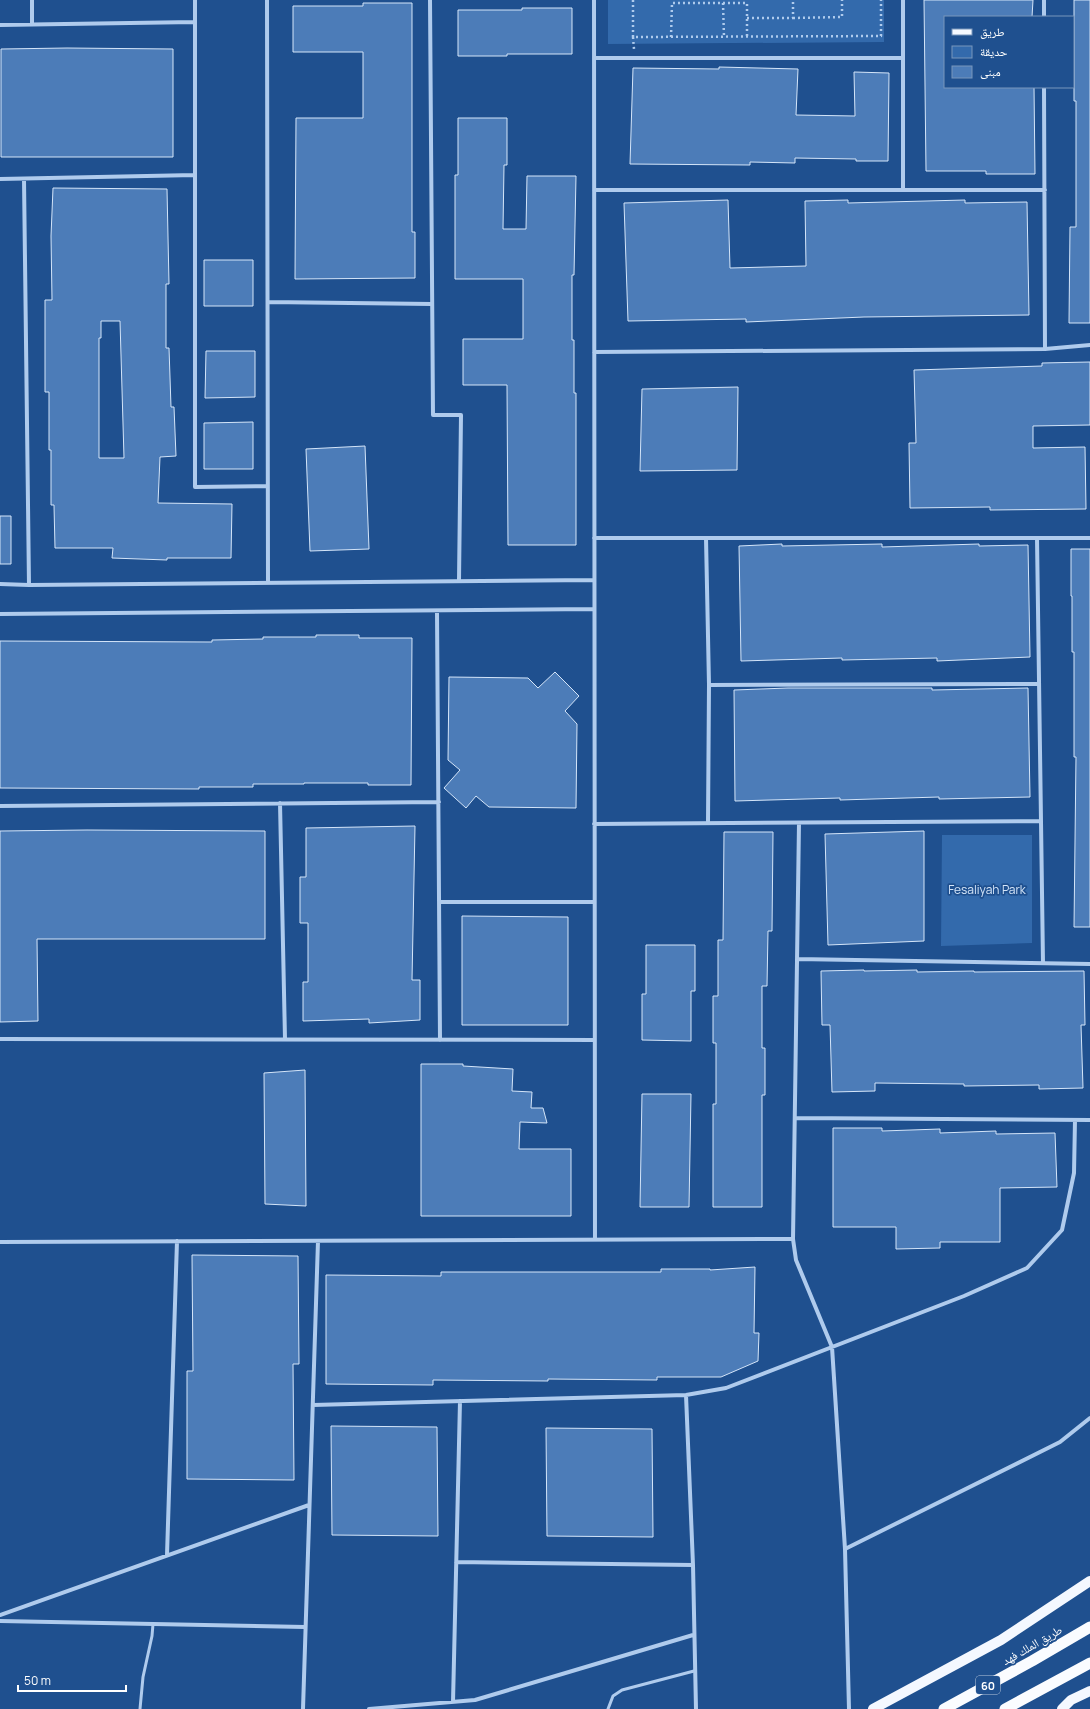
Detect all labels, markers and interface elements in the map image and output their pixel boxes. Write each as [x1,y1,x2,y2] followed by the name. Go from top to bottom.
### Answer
[944,16,1074,88] legend
[980,23,1005,40] text: طريق
[980,43,1008,60] text: حديقة
[980,63,1001,80] text: مبنى
[948,881,1027,898] park label: Fesaliyah Park
[999,1621,1065,1669] street label: طريق الملك فهد
[18,1667,126,1693] scale bar
[24,1672,51,1689] text: 50 m
[976,1676,1000,1694] road number: 60

